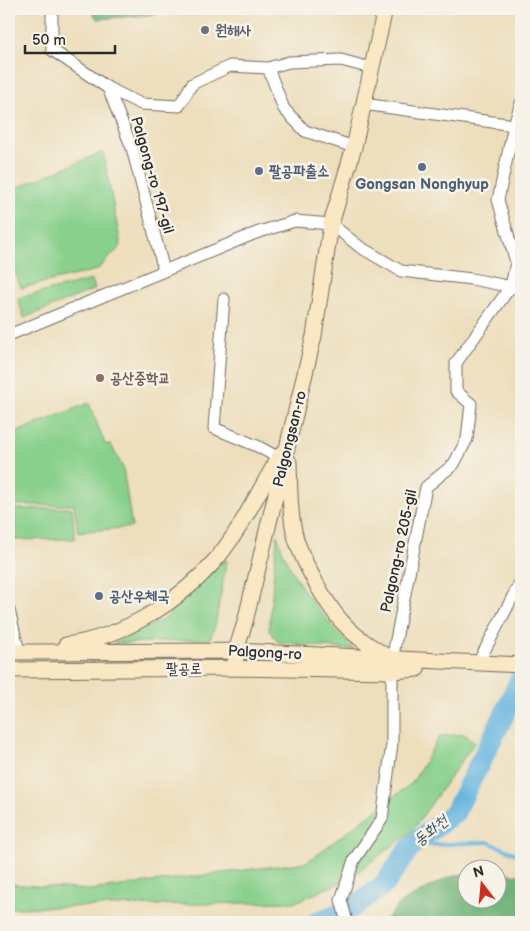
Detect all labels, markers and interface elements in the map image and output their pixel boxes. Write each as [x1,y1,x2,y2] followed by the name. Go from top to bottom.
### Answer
[215,21,251,40] place label: 원해사
[25,22,115,54] scale bar
[199,24,211,36] marker: 원해사
[32,31,66,50] text: 50 m
[126,114,178,236] street label: Palgong-ro 197-gil
[416,161,428,173] marker: Gongsan Nonghyup
[269,162,329,181] place label: 팔공파출소
[253,165,265,177] marker: 팔공파출소
[355,175,489,194] place label: Gongsan Nonghyup
[110,369,170,388] place label: 공산중학교
[94,372,106,384] marker: 공산중학교
[269,389,311,489] street label: Palgongsan-ro
[377,488,421,614] street label: Palgong-ro 205-gil
[109,587,169,606] place label: 공산우체국
[93,590,105,602] marker: 공산우체국
[228,642,302,664] street label: Palgong-ro
[166,659,202,679] street label: 팔공로
[410,810,454,850] water label: 동화천
[458,858,508,908] north arrow
[471,862,486,882] text: N

